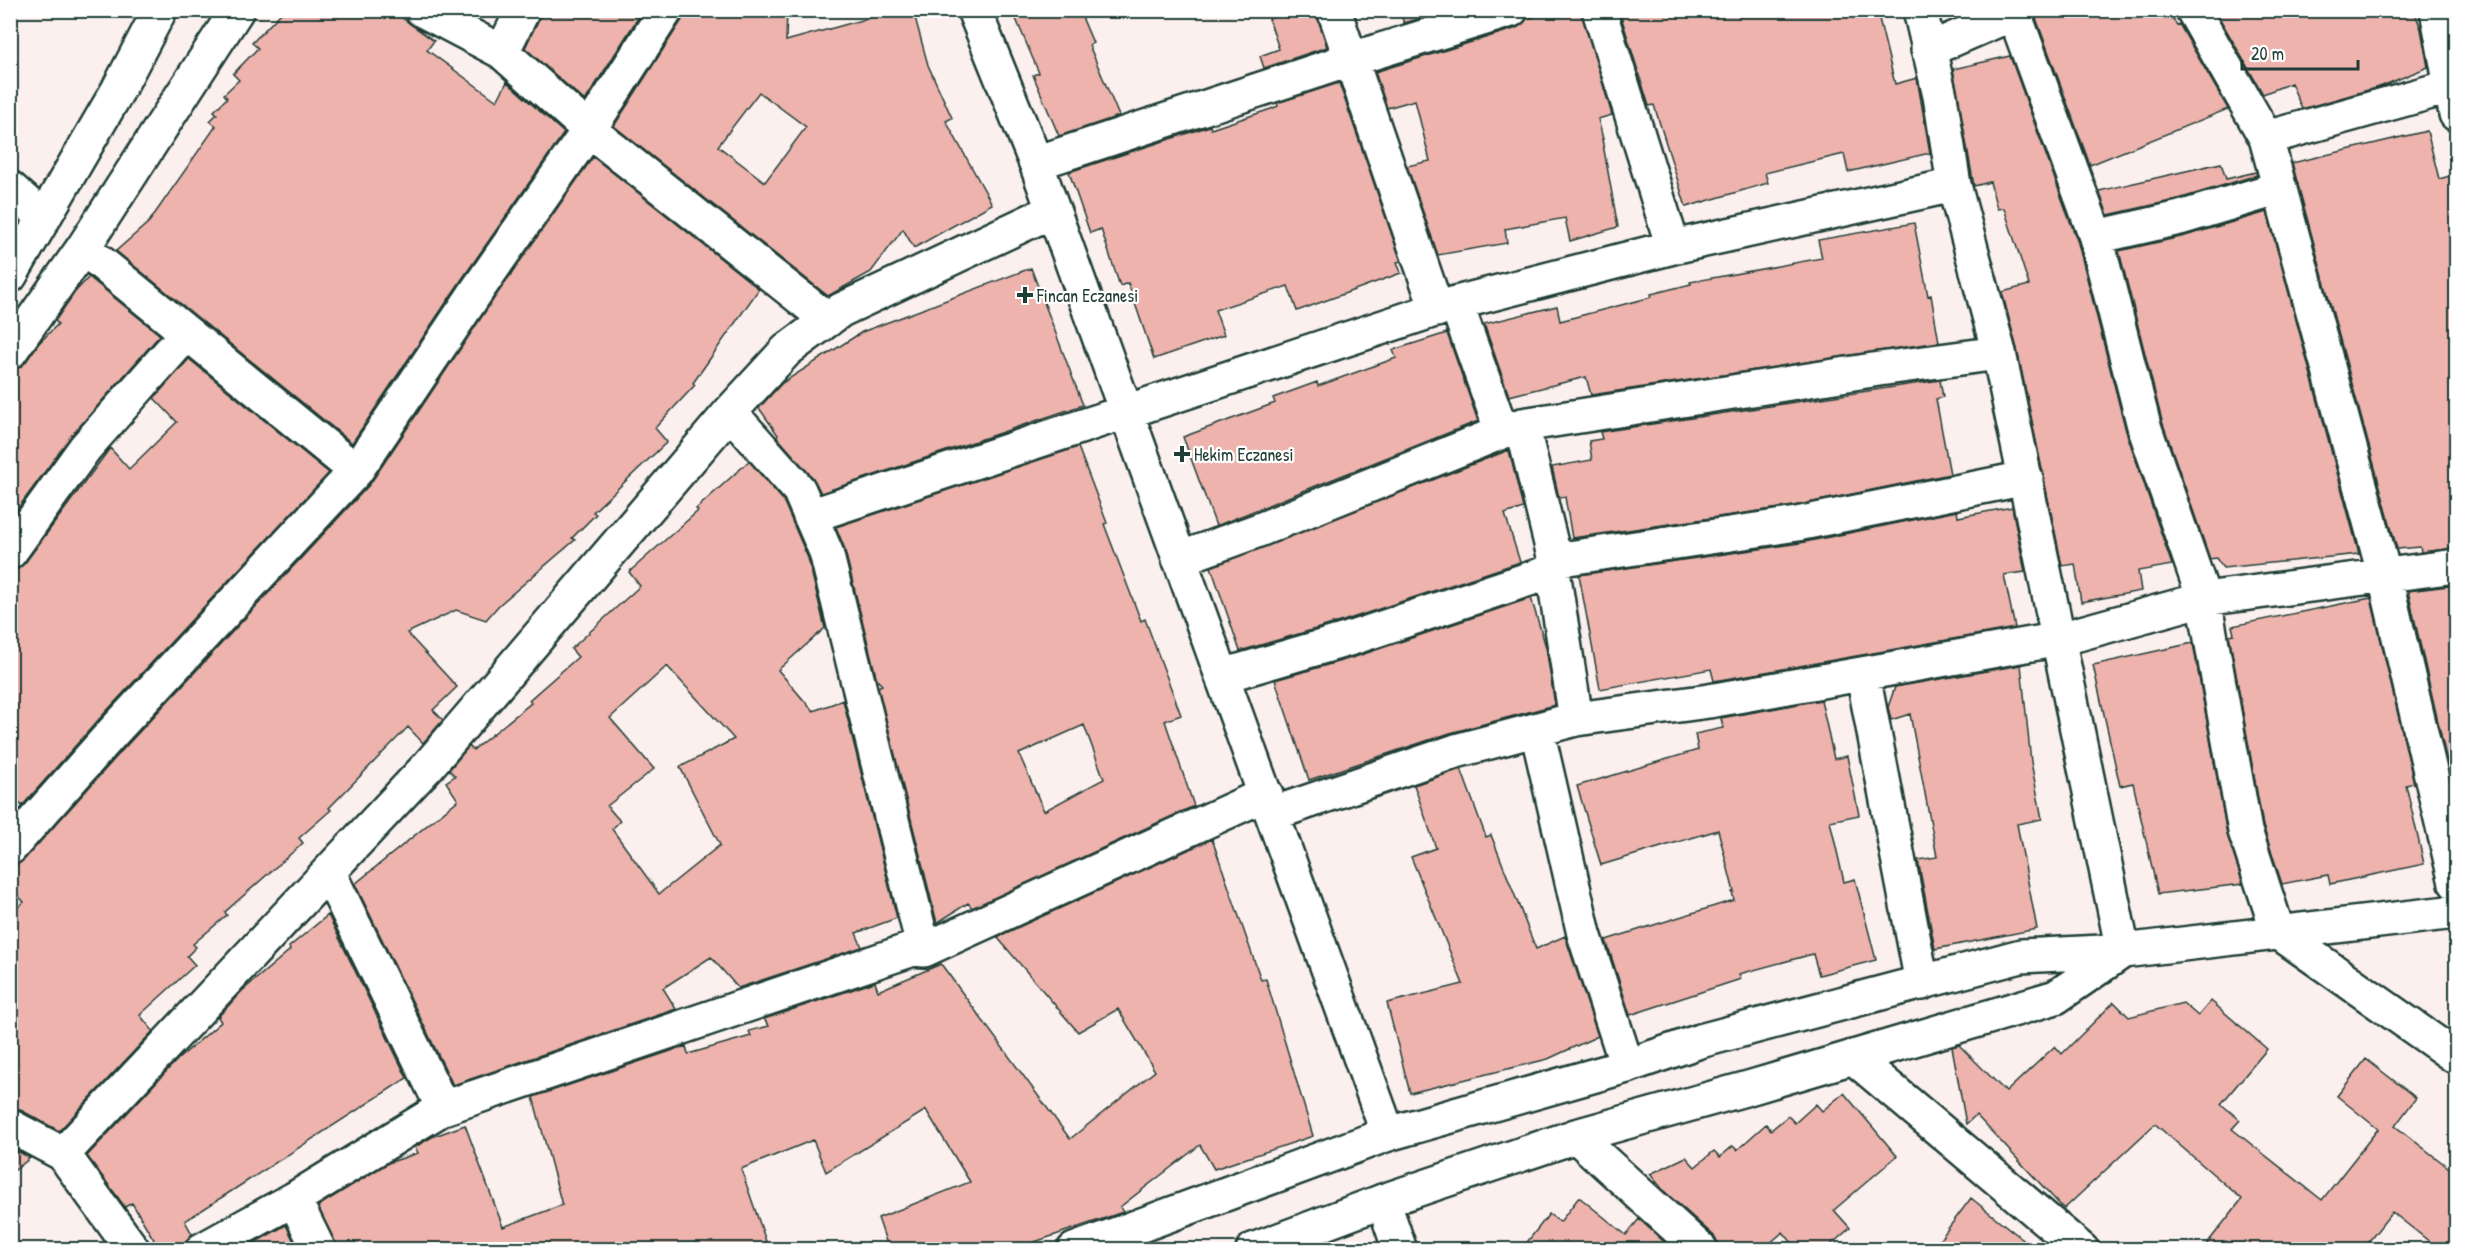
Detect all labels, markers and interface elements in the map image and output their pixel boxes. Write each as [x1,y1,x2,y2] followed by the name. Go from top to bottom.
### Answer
[2242,33,2358,71] scale bar
[2251,41,2284,66] text: 20 m
[1036,283,1138,308] place label: Fincan Eczanesi
[1018,288,1032,302] marker: Fincan Eczanesi
[1194,442,1293,467] place label: Hekim Eczanesi
[1175,447,1189,461] marker: Hekim Eczanesi

